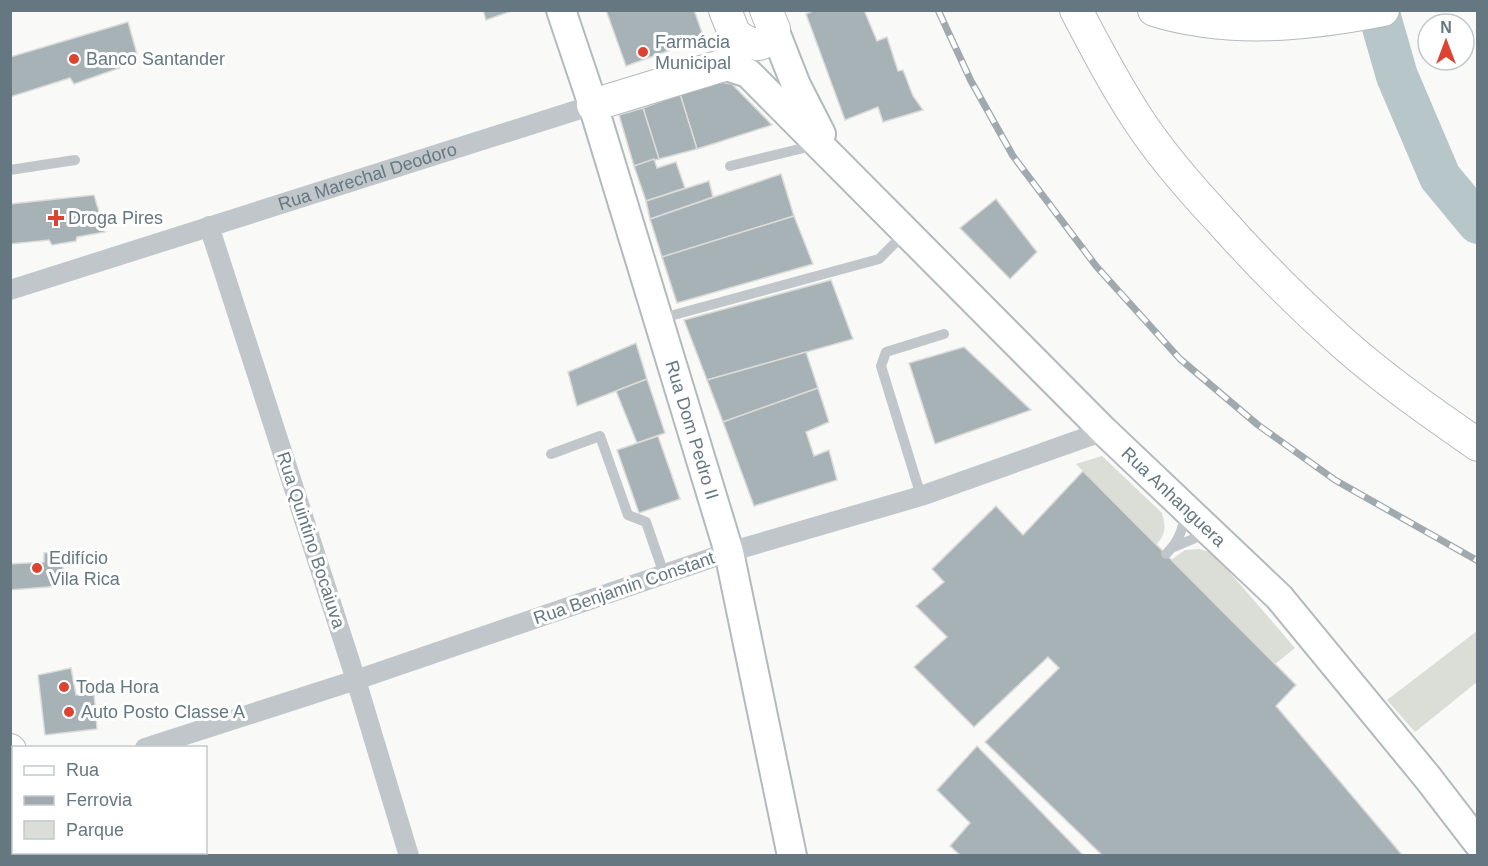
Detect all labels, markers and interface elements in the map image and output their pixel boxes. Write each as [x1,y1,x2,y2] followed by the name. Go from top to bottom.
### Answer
[1416,12,1476,72] north arrow
[1440,19,1452,36] text: N
[655,32,731,73] place label: Farmácia Municipal
[636,45,650,59] marker: Farmácia Municipal
[86,49,225,69] place label: Banco Santander
[67,52,81,66] marker: Banco Santander
[276,139,459,214] street label: Rua Marechal Deodoro
[68,208,163,228] place label: Droga Pires
[49,211,63,225] marker: Droga Pires
[661,358,722,502] street label: Rua Dom Pedro II
[1118,443,1230,551] street label: Rua Anhanguera
[273,449,349,632] street label: Rua Quintino Bocaiuva
[49,548,121,589] place label: Edifício Vila Rica
[531,548,717,628] street label: Rua Benjamin Constant
[30,561,44,575] marker: Edifício Vila Rica
[76,677,160,697] place label: Toda Hora
[57,680,71,694] marker: Toda Hora
[81,702,245,722] place label: Auto Posto Classe A
[62,705,76,719] marker: Auto Posto Classe A
[12,746,207,854] legend
[66,760,100,780] text: Rua
[66,790,133,810] text: Ferrovia
[66,820,124,840] text: Parque

